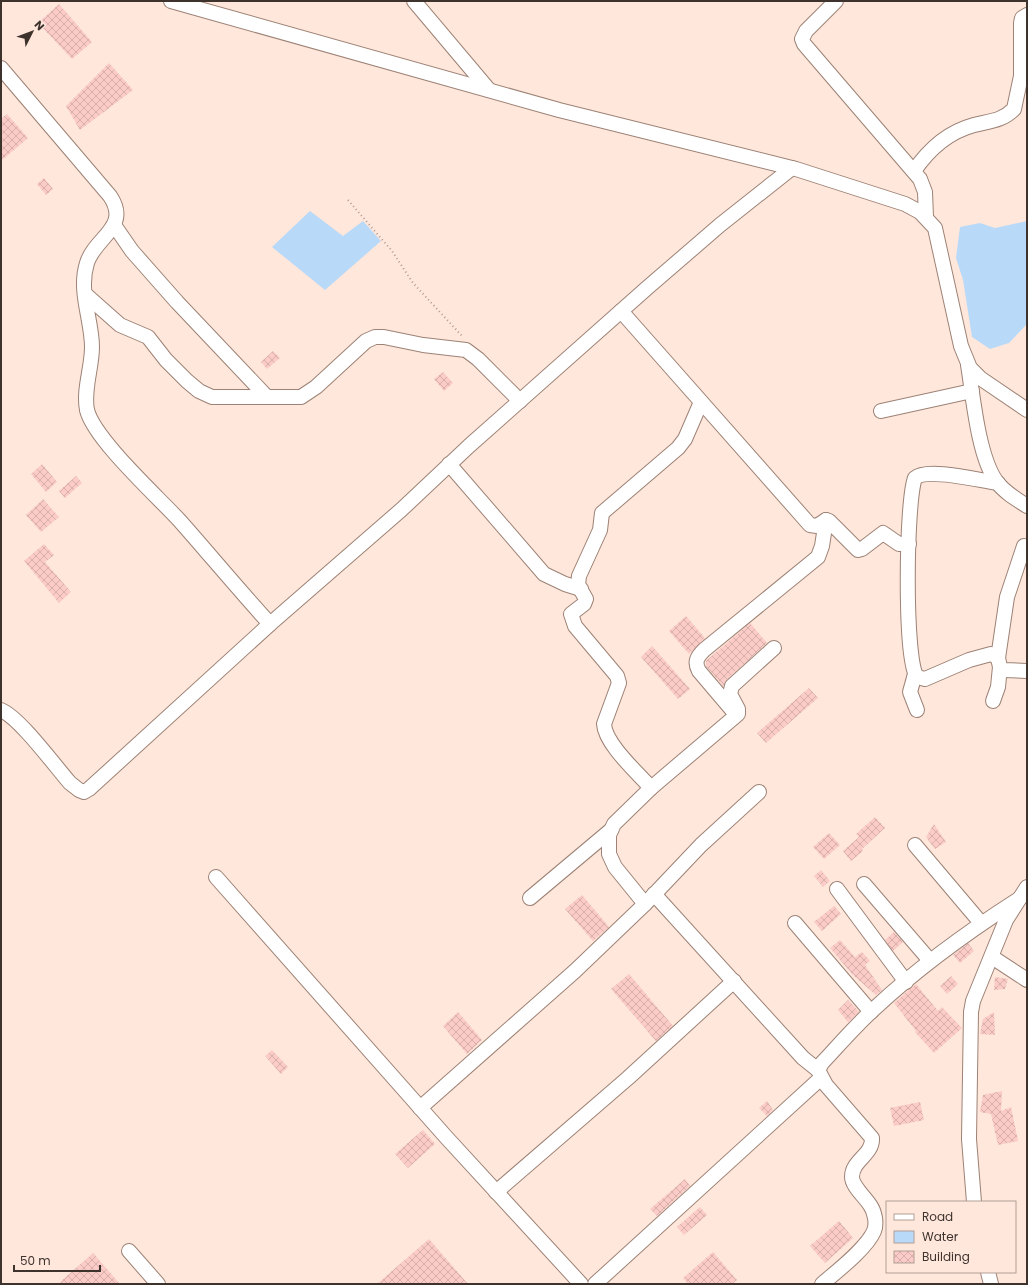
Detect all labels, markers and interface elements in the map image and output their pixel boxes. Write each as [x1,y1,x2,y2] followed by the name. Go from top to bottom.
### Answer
[12,12,52,52] north arrow
[31,17,48,34] text: N
[886,1201,1016,1273] legend
[922,1208,953,1225] text: Road
[922,1228,959,1245] text: Water
[14,1247,100,1273] scale bar
[922,1248,970,1265] text: Building
[20,1252,51,1269] text: 50 m

